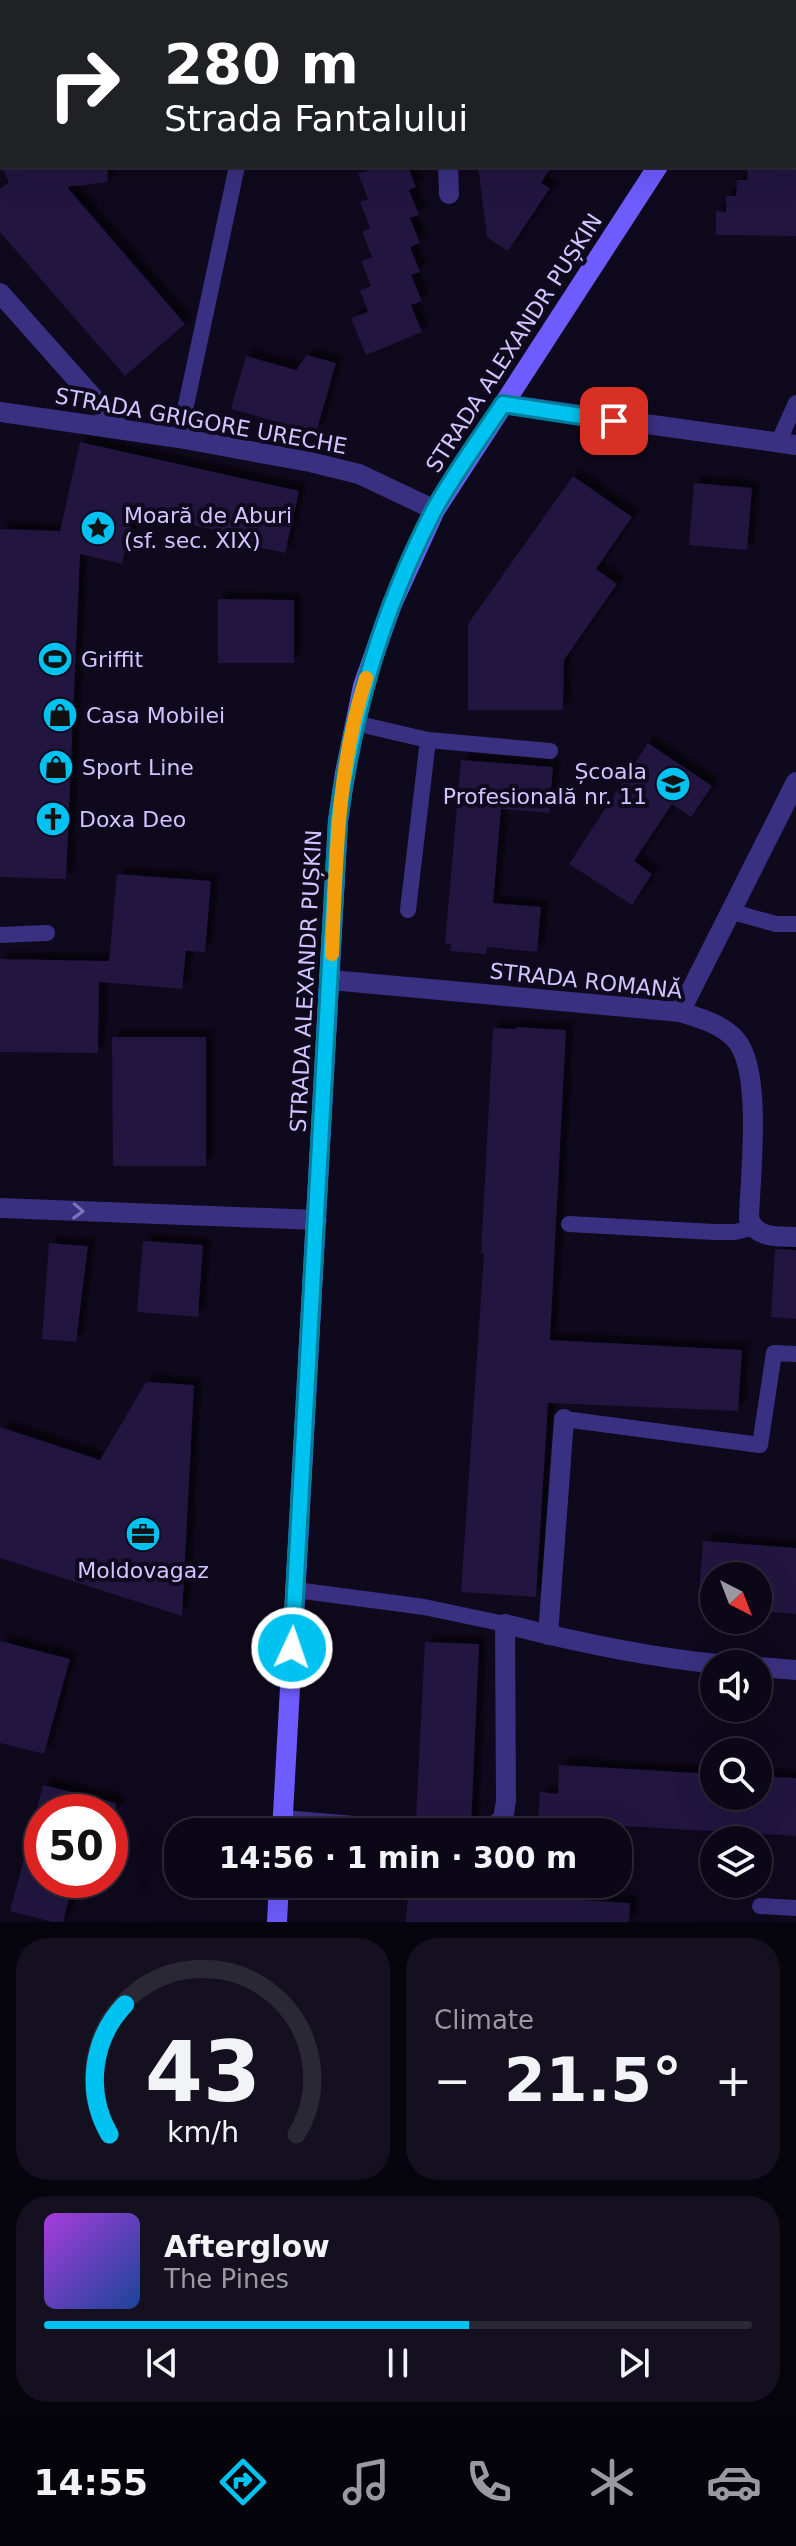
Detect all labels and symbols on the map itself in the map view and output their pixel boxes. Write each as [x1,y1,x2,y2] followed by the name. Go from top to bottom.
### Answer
[421,209,607,477] street label: STRADA ALEXANDR PUȘKIN
[53,383,349,459] street label: STRADA GRIGORE URECHE
[580,387,648,455] pin
[124,503,292,553] place label: Moară de Aburi (sf. sec. XIX)
[79,509,117,547] place icon: Moară de Aburi (sf. sec. XIX)
[36,640,74,678] sports icon: Griffit
[81,647,143,672] place label: Griffit
[41,696,79,734] shop icon: Casa Mobilei
[86,703,225,728] place label: Casa Mobilei
[37,748,75,786] shop icon: Sport Line
[82,755,194,780] place label: Sport Line
[443,759,647,809] place label: Școala Profesională nr. 11
[654,765,692,803] school or university icon: Școala Profesională nr. 11
[34,800,72,838] church icon: Doxa Deo
[79,807,186,832] place label: Doxa Deo
[286,829,326,1133] street label: STRADA ALEXANDR PUȘKIN
[488,957,684,1004] street label: STRADA ROMANĂ
[72,1203,85,1220] one-way arrow
[124,1515,162,1553] office icon: Moldovagaz
[77,1558,209,1583] place label: Moldovagaz
[700,1562,772,1634] north arrow
[250,1606,334,1690] position arrow
[24,1794,128,1898] speed limit sign: 50

